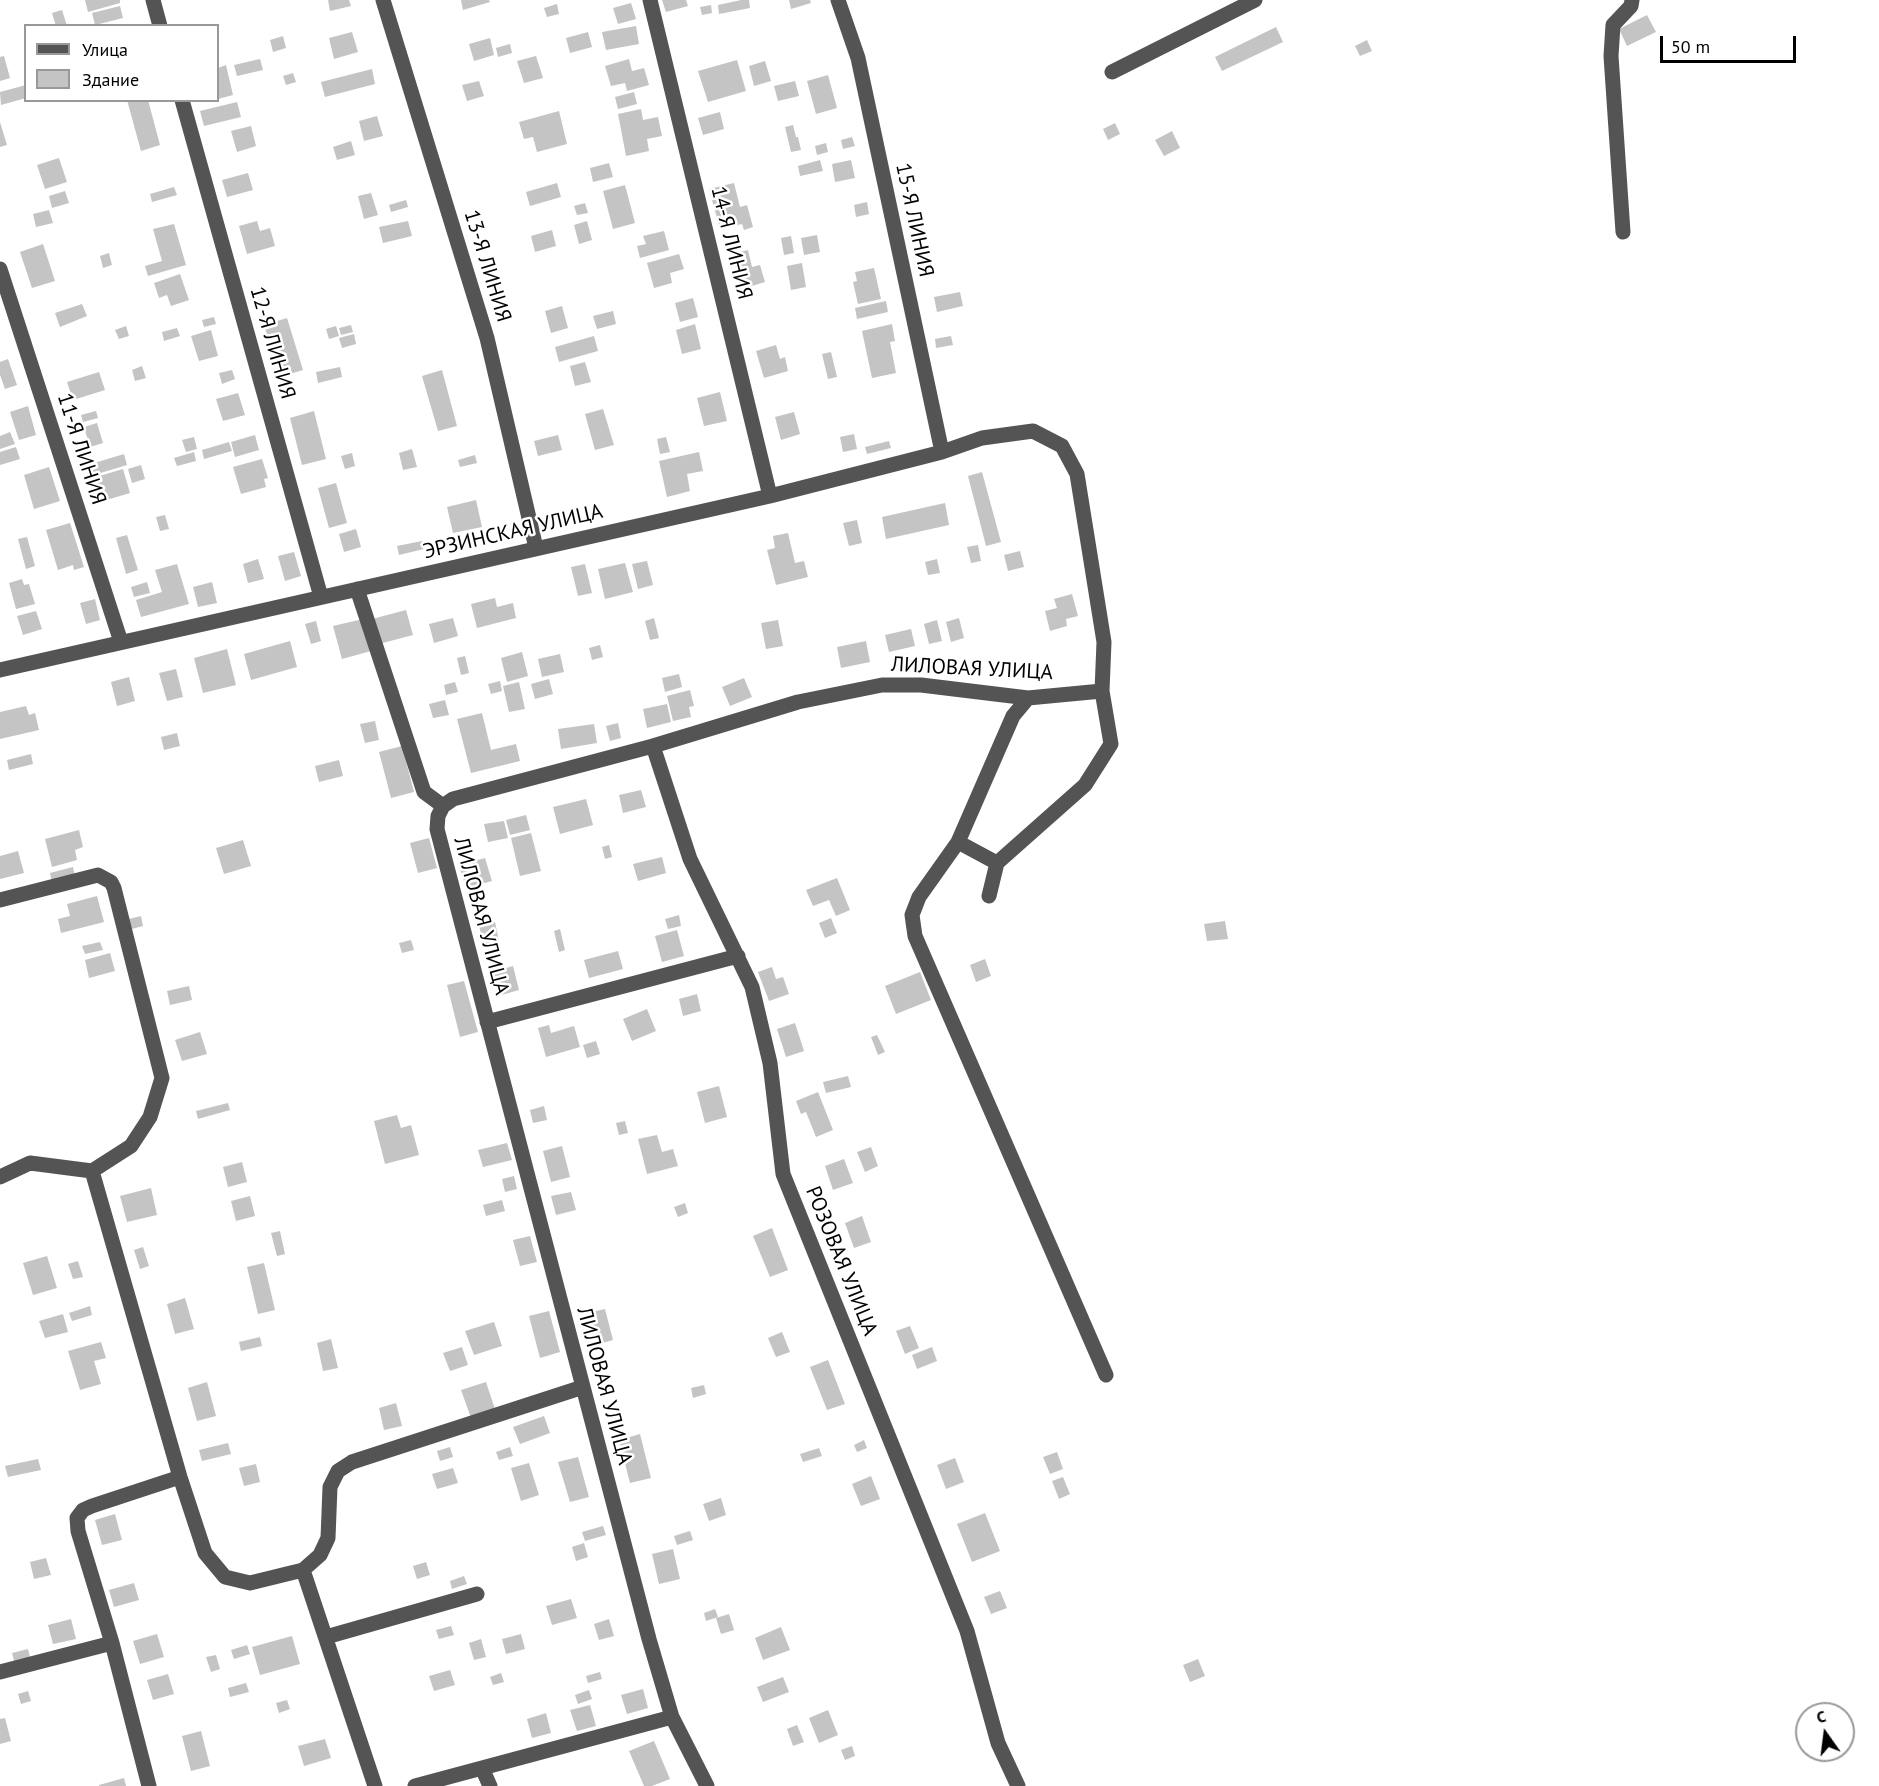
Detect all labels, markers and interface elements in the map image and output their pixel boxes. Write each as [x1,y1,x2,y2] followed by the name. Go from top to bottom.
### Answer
[24,24,219,102] legend
[1663,24,1800,62] scale bar
[1671,35,1710,58] text: 50 m
[82,38,128,61] text: Улица
[82,68,139,91] text: Здание
[890,161,938,279] street label: 15-Я ЛИНИЯ
[705,184,757,302] street label: 14-Я ЛИНИЯ
[458,207,516,325] street label: 13-Я ЛИНИЯ
[244,284,300,402] street label: 12-Я ЛИНИЯ
[51,390,111,508] street label: 11-Я ЛИНИЯ
[421,499,605,565] street label: ЭРЗИНСКАЯ УЛИЦА
[890,652,1054,686] street label: ЛИЛОВАЯ УЛИЦА
[448,834,514,998] street label: ЛИЛОВАЯ УЛИЦА
[800,1183,882,1339] street label: РОЗОВАЯ УЛИЦА
[571,1304,637,1468] street label: ЛИЛОВАЯ УЛИЦА
[1795,1702,1855,1762] north arrow
[1814,1706,1828,1727] text: С

